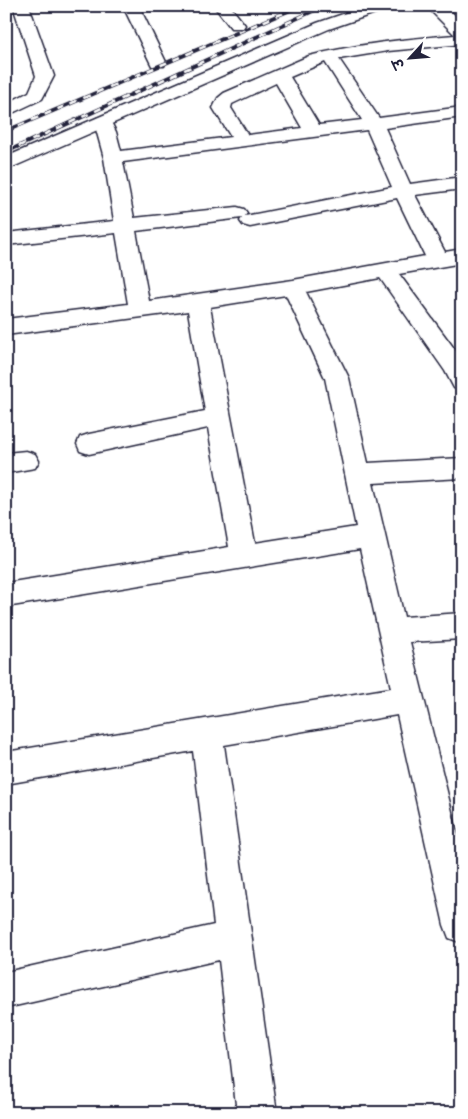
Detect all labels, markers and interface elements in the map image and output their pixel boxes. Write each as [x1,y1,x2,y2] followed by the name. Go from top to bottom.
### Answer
[386,32,436,82] north arrow
[390,53,411,72] text: उ

